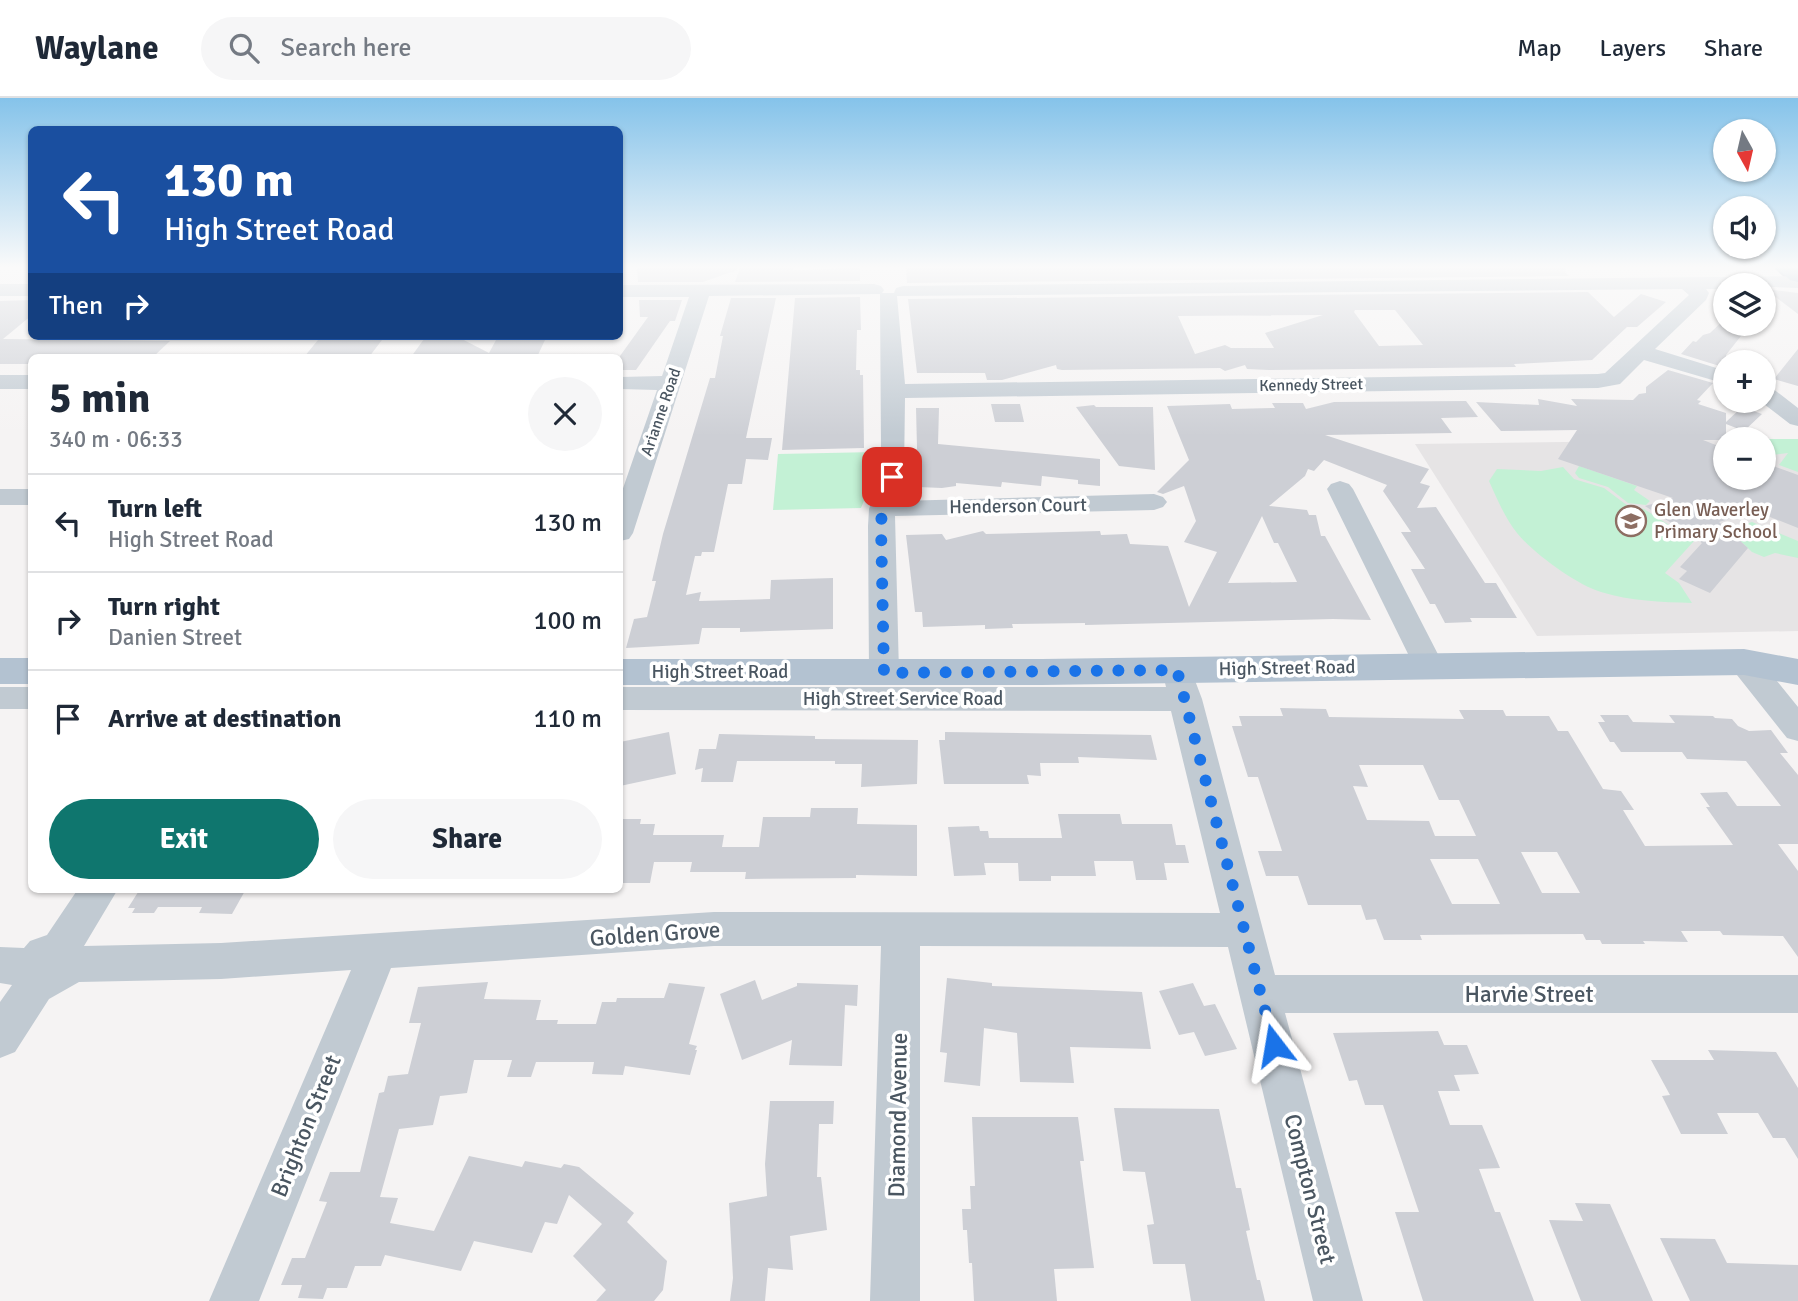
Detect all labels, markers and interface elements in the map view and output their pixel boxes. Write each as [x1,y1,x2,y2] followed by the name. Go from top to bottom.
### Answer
[201,17,691,80] search box
[35,28,159,69] text: Waylane
[225,29,263,67] icon: search
[281,32,412,64] text: Search here
[1517,33,1562,63] text: Map
[1600,33,1666,63] text: Layers
[1704,33,1763,63] text: Share
[1713,119,1776,182] north arrow
[1713,119,1776,490] map controls
[164,150,294,210] text: 130 m
[49,154,140,245] icon: left
[1713,196,1776,259] button: sound
[164,210,395,249] text: High Street Road
[1713,273,1776,336] button: layers
[117,287,155,325] icon: right
[49,290,103,322] text: Then
[1713,350,1776,413] button: +
[637,365,685,459] street label: Arianne Road
[49,373,150,424] text: 5 min
[1259,374,1364,396] street label: Kennedy Street
[528,377,602,451] button: close
[49,425,183,454] text: 340 m · 06:33
[1713,427,1776,490] button: −
[862,447,922,507] pin
[873,458,911,496] icon: arrive
[108,493,202,525] text: Turn left
[949,493,1087,519] street label: Henderson Court
[1654,498,1777,544] place label: Glen Waverley Primary School
[49,504,87,542] icon: left
[1614,504,1648,538] school or university icon: Glen Waverley Primary School
[533,507,602,539] text: 130 m
[108,525,274,554] text: High Street Road
[108,591,220,623] text: Turn right
[49,602,87,640] icon: right
[533,605,602,637] text: 100 m
[108,623,242,652] text: Danien Street
[1218,655,1356,681] street label: High Street Road
[652,660,788,684] street label: High Street Road
[803,687,1003,711] street label: High Street Service Road
[49,700,87,738] icon: arrive
[108,703,341,735] text: Arrive at destination
[533,703,602,735] text: 110 m
[49,799,319,879] button: Exit
[333,799,602,879] button: Share
[589,915,721,953] street label: Golden Grove
[1464,980,1594,1009] street label: Harvie Street
[1237,1008,1311,1082] position arrow
[882,1032,914,1198] street label: Diamond Avenue
[264,1051,348,1201] street label: Brighton Street
[1277,1111,1343,1267] street label: Compton Street

